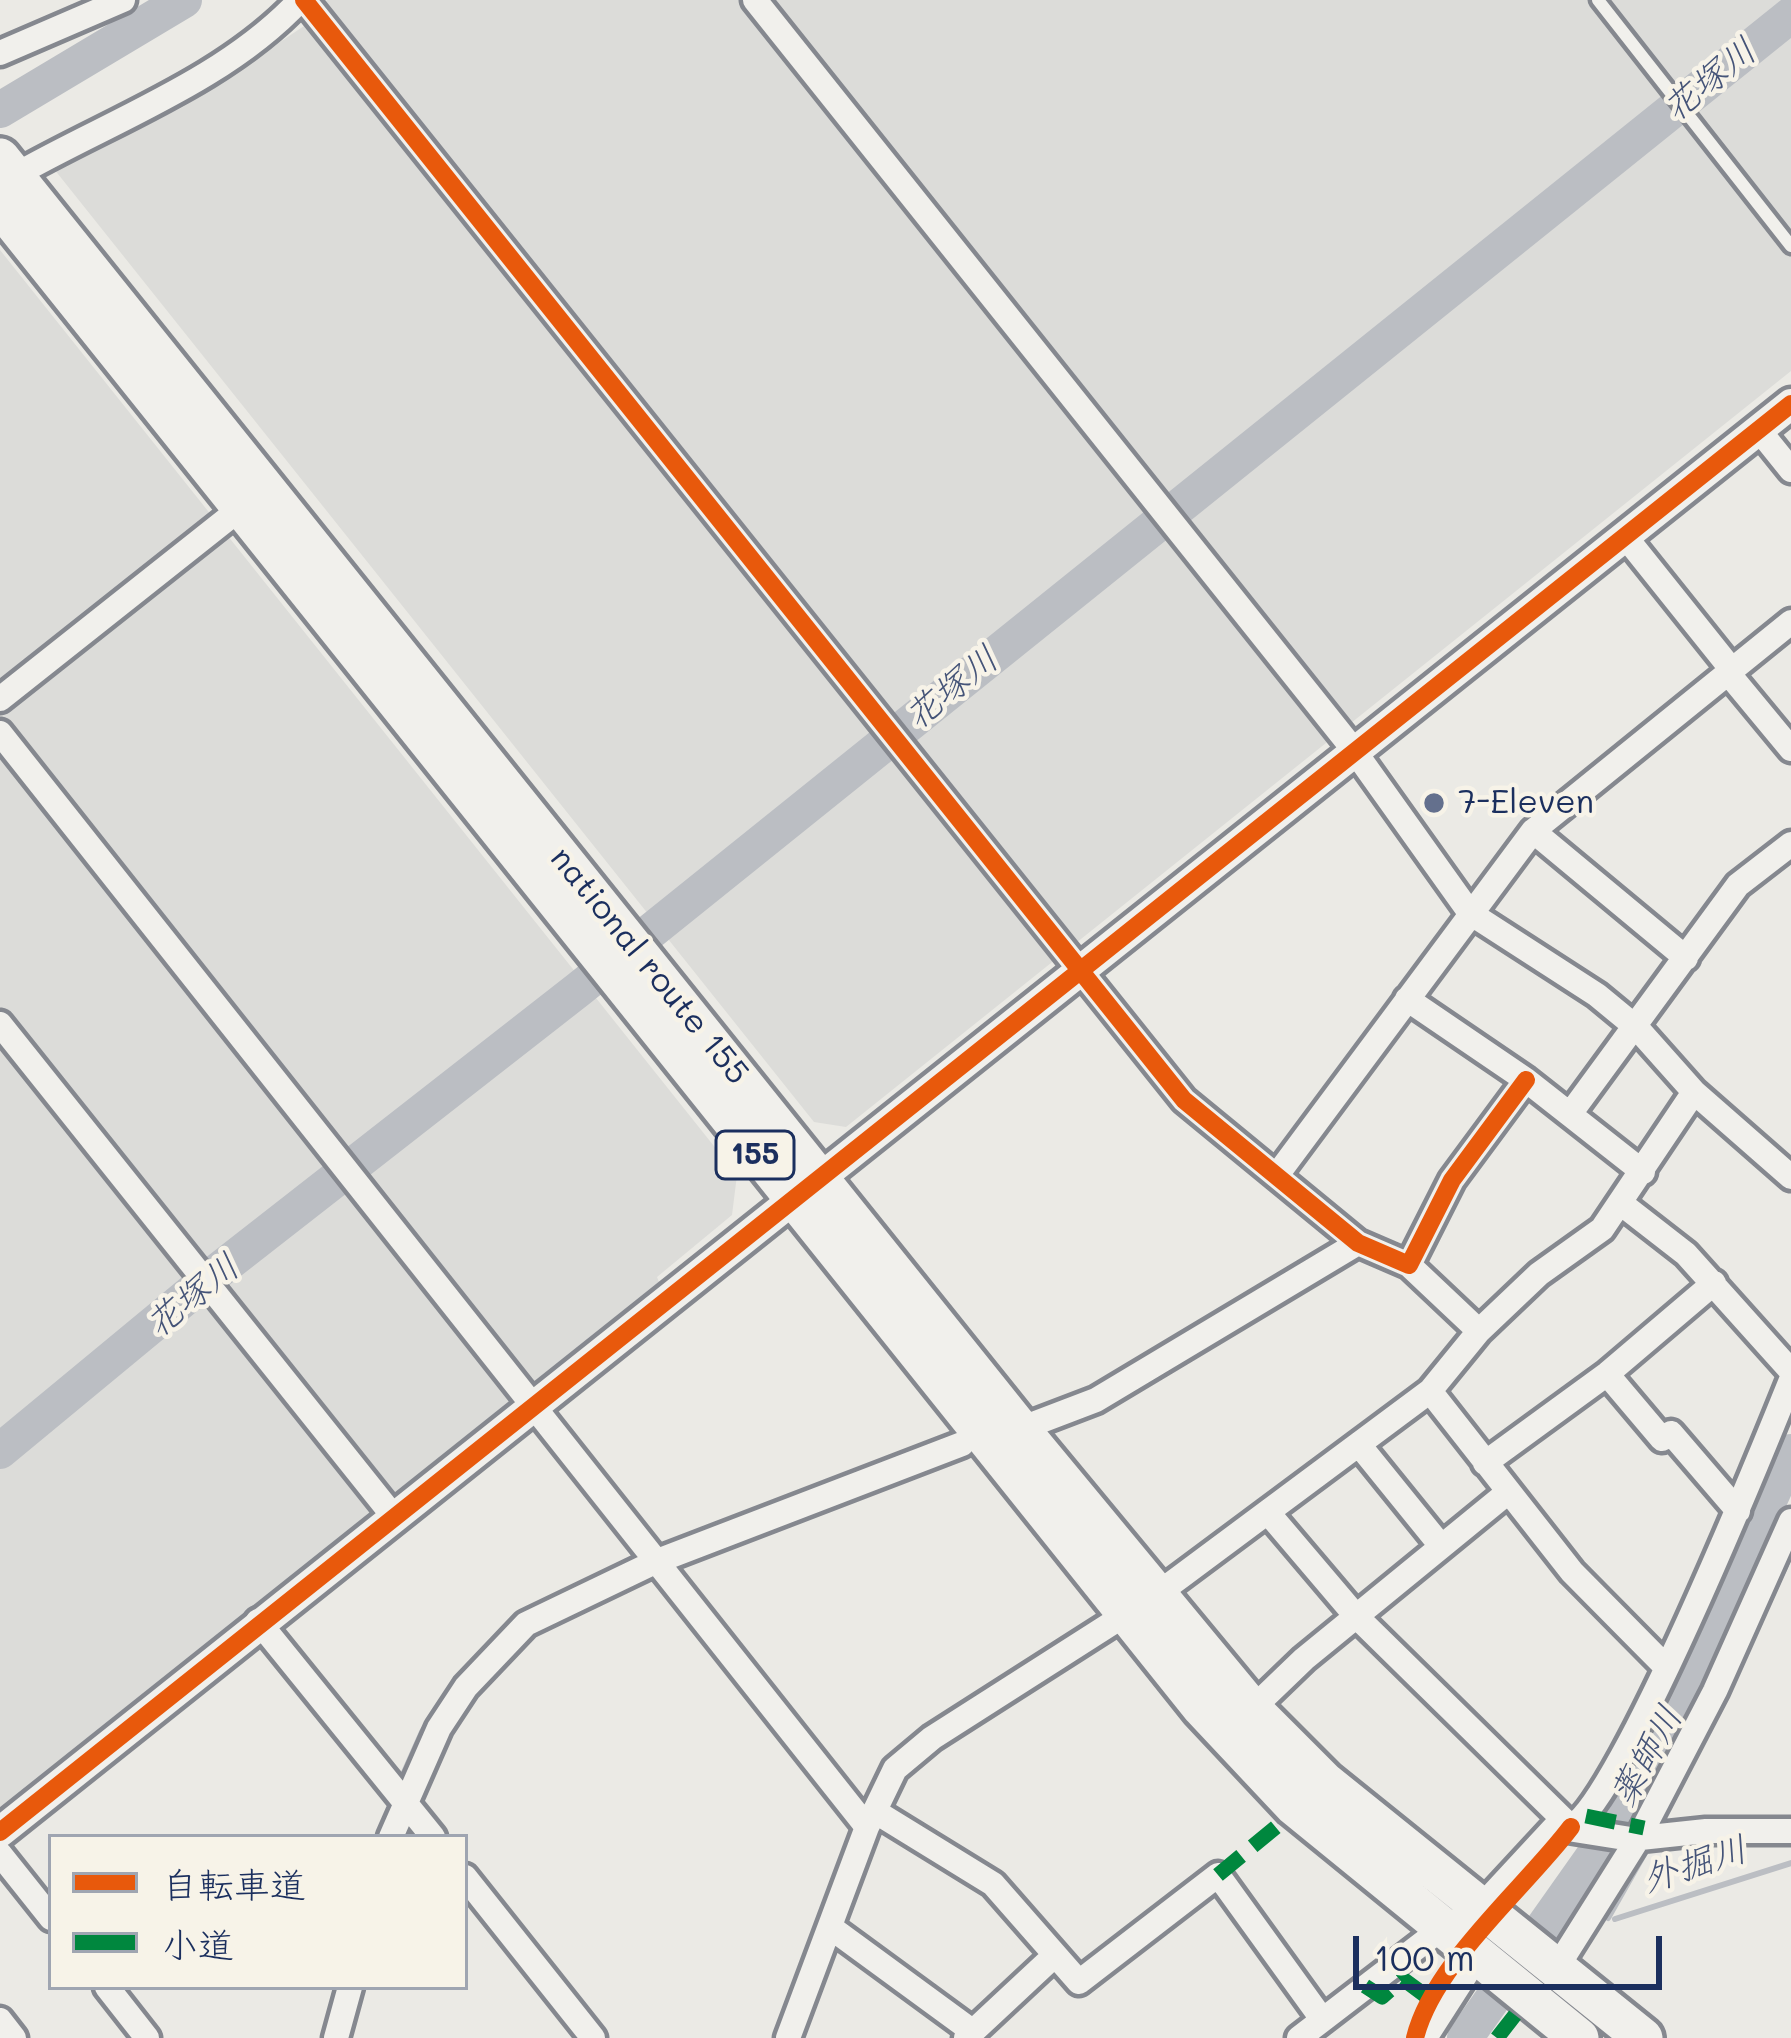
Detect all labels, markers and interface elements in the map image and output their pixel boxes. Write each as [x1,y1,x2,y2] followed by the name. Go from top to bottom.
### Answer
[1654,29,1766,131] water label: 花塚川
[896,637,1008,739] water label: 花塚川
[1458,783,1594,823] place label: 7-Eleven
[1421,790,1447,816] marker: 7-Eleven
[541,839,757,1093] street label: national route 155
[716,1131,794,1179] road number: 155
[137,1245,249,1347] water label: 花塚川
[1602,1698,1692,1814] water label: 薬師川
[1637,1828,1753,1902] water label: 外掘川
[48,1834,468,1990] legend
[162,1860,306,1907] text: 自転車道
[1359,1912,1668,1986] scale bar
[162,1920,234,1967] text: 小道
[1374,1933,1475,1980] text: 100 m

